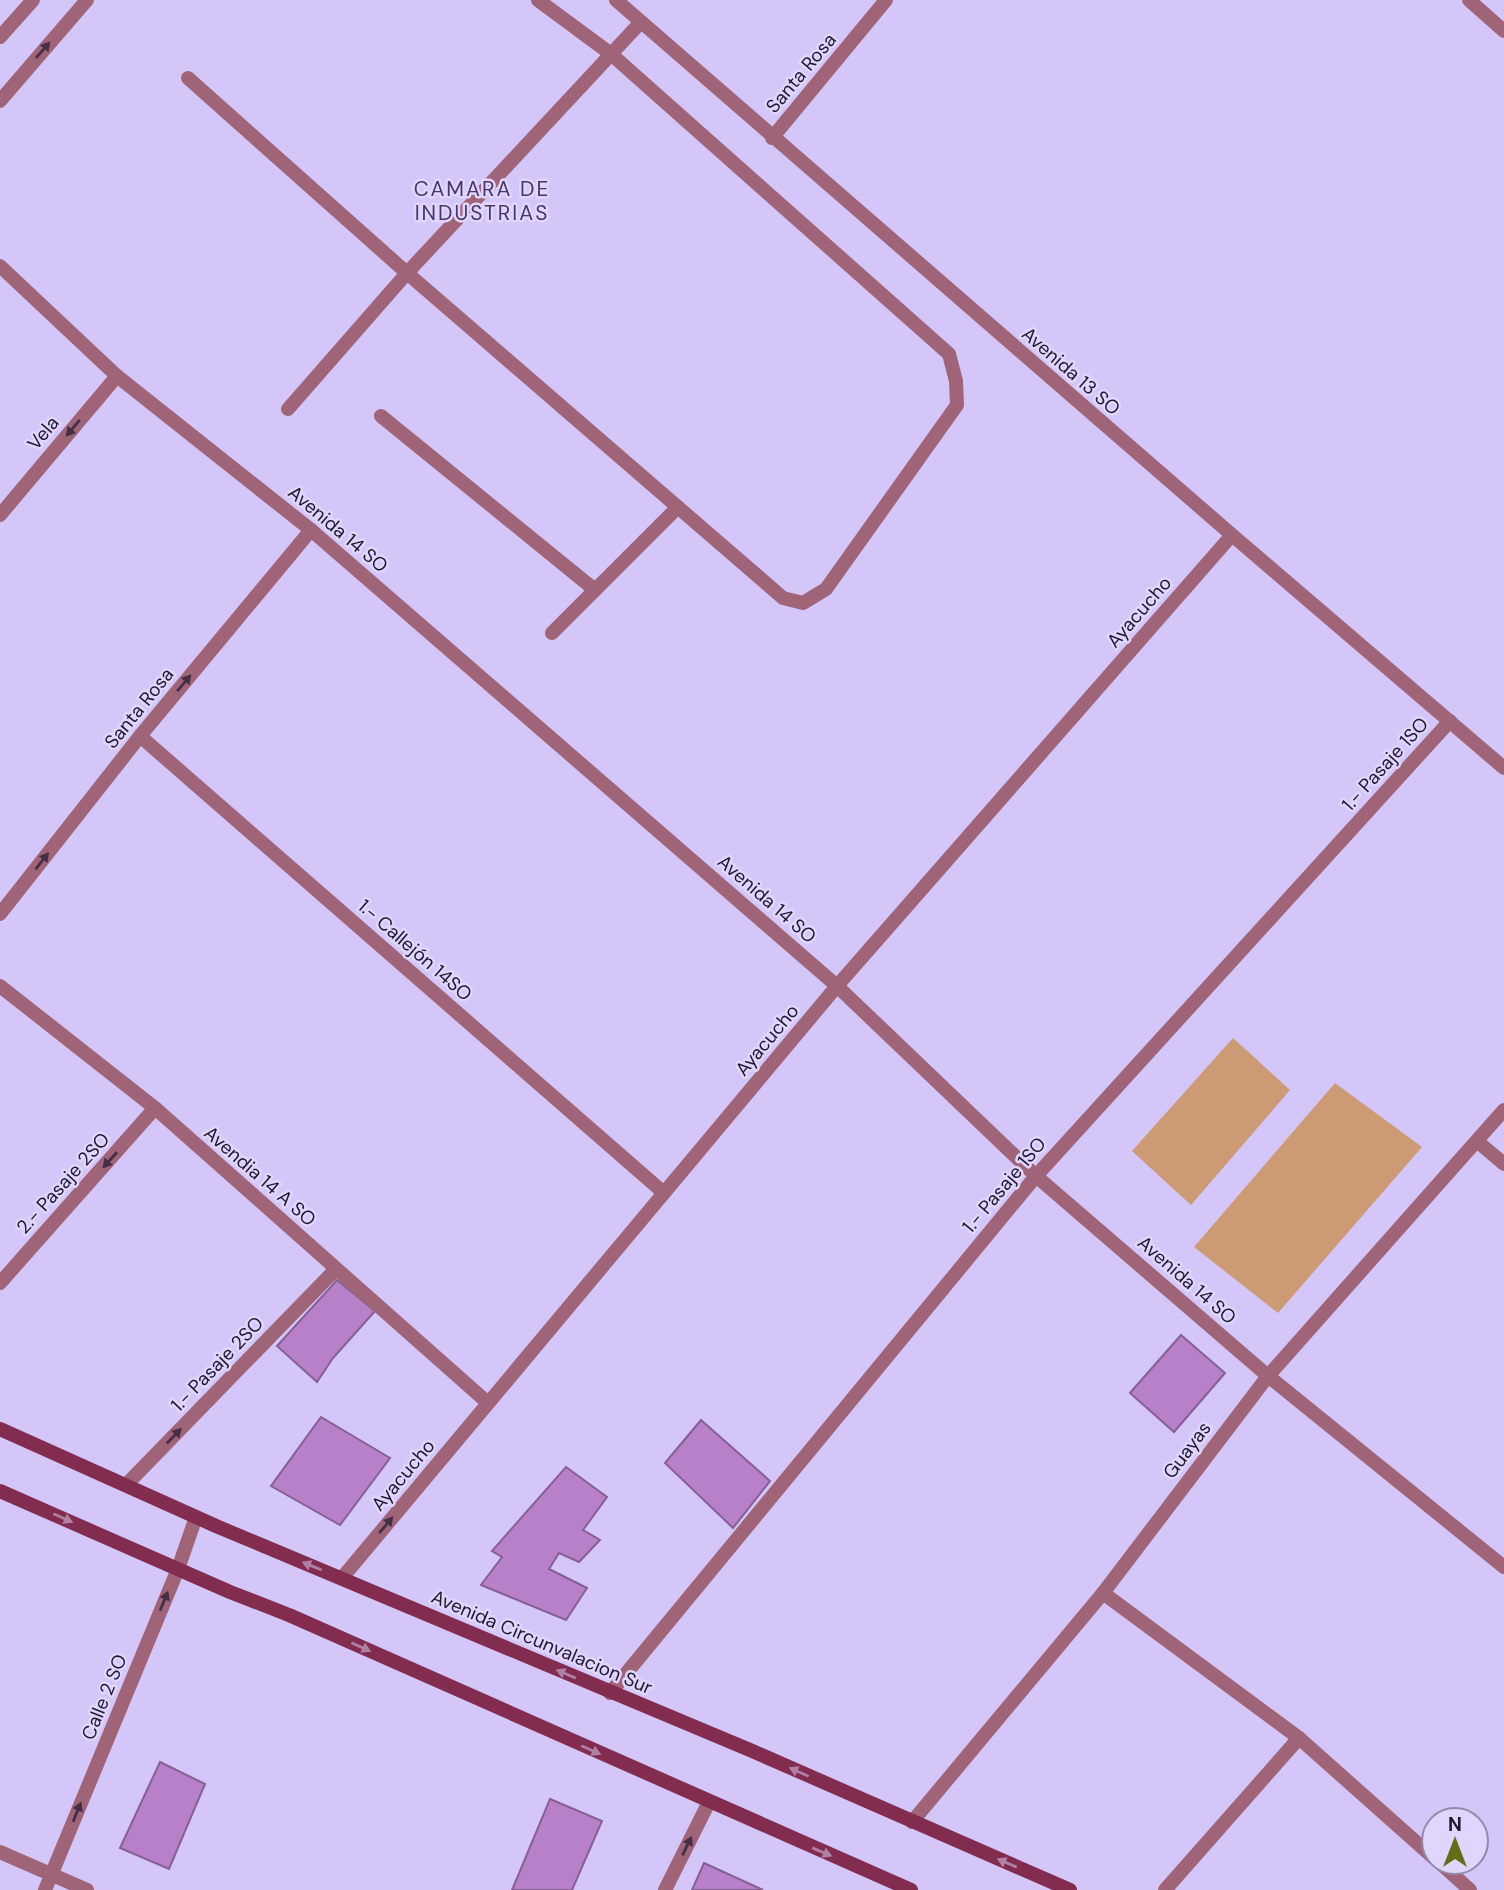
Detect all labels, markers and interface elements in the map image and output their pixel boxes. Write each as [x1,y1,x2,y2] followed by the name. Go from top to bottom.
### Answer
[760,28,842,118] street label: Santa Rosa
[35,42,50,59] one-way arrow
[414,175,550,227] district label: CAMARA DE INDUSTRIAS
[1017,321,1125,421] street label: Avenida 13 SO
[22,411,64,455] street label: Vela
[65,419,81,437] one-way arrow
[283,480,393,578] street label: Avenida 14 SO
[1101,571,1177,653] street label: Ayacucho
[99,662,179,754] street label: Santa Rosa
[176,674,191,691] one-way arrow
[1336,712,1434,816] street label: 1.- Pasaje 1SO
[712,849,822,949] street label: Avenida 14 SO
[35,852,50,870] one-way arrow
[353,894,477,1006] street label: 1.- Callejón 14SO
[730,999,804,1081] street label: Ayacucho
[199,1120,321,1232] street label: Avendia 14 A SO
[11,1127,115,1239] street label: 2.- Pasaje 2SO
[957,1132,1051,1238] street label: 1.- Pasaje 1SO
[102,1151,118,1168] one-way arrow
[1132,1230,1242,1330] street label: Avenida 14 SO
[165,1311,269,1417] street label: 1.- Pasaje 2SO
[1157,1416,1217,1484] street label: Guayas
[165,1428,182,1445] one-way arrow
[366,1434,440,1516] street label: Ayacucho
[52,1513,73,1524] one-way arrow
[378,1517,393,1535] one-way arrow
[302,1560,323,1571] one-way arrow
[428,1584,656,1700] street label: Avenida Circunvalacion Sur
[159,1591,170,1612] one-way arrow
[351,1642,372,1653] one-way arrow
[76,1651,132,1743] street label: Calle 2 SO
[556,1668,577,1679] one-way arrow
[581,1745,602,1756] one-way arrow
[789,1766,809,1778] one-way arrow
[72,1801,83,1822] one-way arrow
[1420,1806,1490,1876] north arrow
[1448,1812,1462,1837] text: N
[681,1836,692,1856] one-way arrow
[812,1846,833,1857] one-way arrow
[997,1857,1018,1868] one-way arrow

